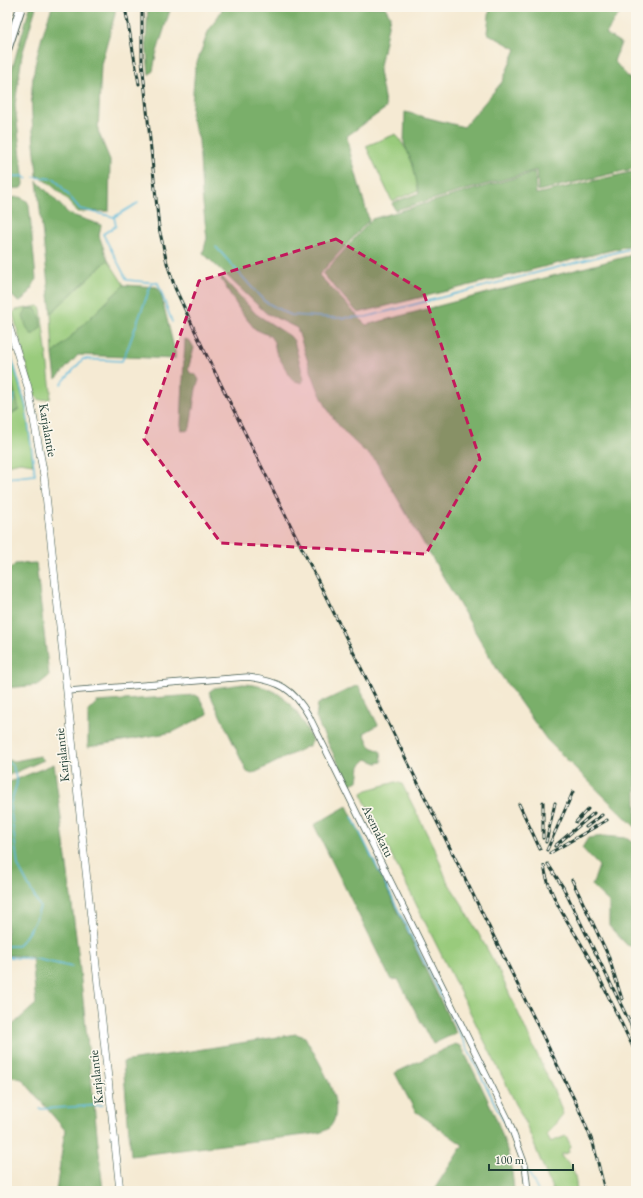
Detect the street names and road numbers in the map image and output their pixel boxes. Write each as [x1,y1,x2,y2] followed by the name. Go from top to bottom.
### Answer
[35,402,61,458] street label: Karjalantie
[51,727,73,783] street label: Karjalantie
[358,801,398,860] street label: Asemakatu
[85,1049,107,1105] street label: Karjalantie

